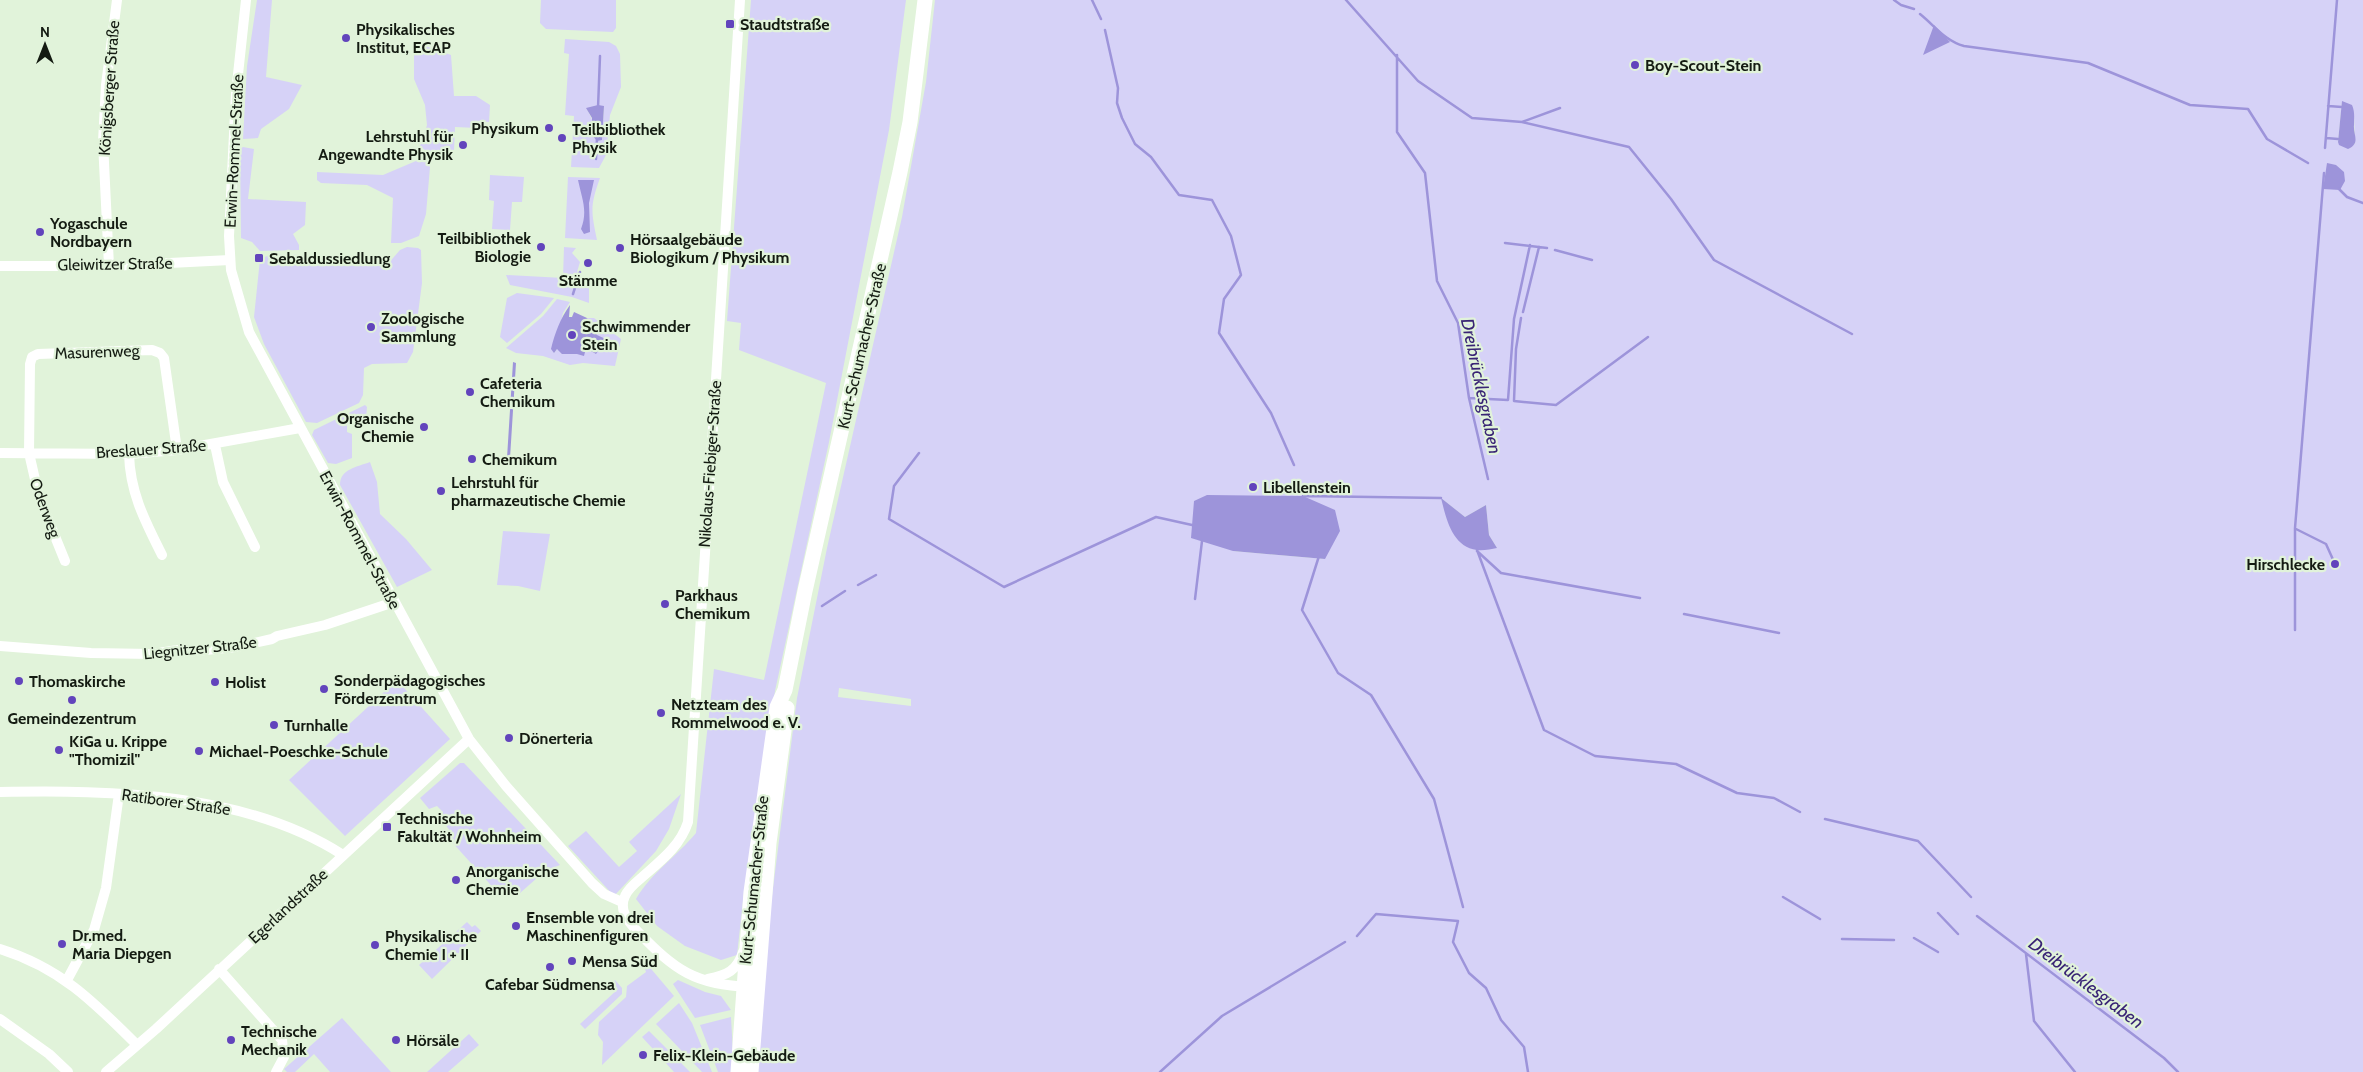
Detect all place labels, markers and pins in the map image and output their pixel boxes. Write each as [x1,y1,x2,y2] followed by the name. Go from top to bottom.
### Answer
[740,15,830,34] place label: Staudtstraße
[724,18,736,30] marker: Staudtstraße
[356,20,455,57] place label: Physikalisches Institut, ECAP
[340,32,352,44] marker: Physikalisches Institut, ECAP
[1645,56,1761,75] place label: Boy-Scout-Stein
[1629,59,1641,71] marker: Boy-Scout-Stein
[471,119,539,138] place label: Physikum
[572,120,666,157] place label: Teilbibliothek Physik
[543,122,555,134] marker: Physikum
[318,127,454,164] place label: Lehrstuhl für Angewandte Physik
[556,132,568,144] marker: Teilbibliothek Physik
[457,139,469,151] marker: Lehrstuhl für Angewandte Physik
[49,214,132,251] place label: Yogaschule Nordbayern
[34,226,46,238] marker: Yogaschule Nordbayern
[438,229,531,266] place label: Teilbibliothek Biologie
[630,230,790,267] place label: Hörsaalgebäude Biologikum / Physikum
[535,241,547,253] marker: Teilbibliothek Biologie
[614,242,626,254] marker: Hörsaalgebäude Biologikum / Physikum
[269,249,390,268] place label: Sebaldussiedlung
[253,252,265,264] marker: Sebaldussiedlung
[582,257,594,269] marker: Stämme
[559,271,617,290] place label: Stämme
[381,309,464,346] place label: Zoologische Sammlung
[582,317,691,354] place label: Schwimmender Stein
[365,321,377,333] marker: Zoologische Sammlung
[566,329,578,341] marker: Schwimmender Stein
[480,374,555,411] place label: Cafeteria Chemikum
[464,386,476,398] marker: Cafeteria Chemikum
[337,409,414,446] place label: Organische Chemie
[418,421,430,433] marker: Organische Chemie
[482,450,557,469] place label: Chemikum
[466,453,478,465] marker: Chemikum
[451,473,625,510] place label: Lehrstuhl für pharmazeutische Chemie
[1263,478,1351,497] place label: Libellenstein
[1247,481,1259,493] marker: Libellenstein
[435,485,447,497] marker: Lehrstuhl für pharmazeutische Chemie
[2246,555,2325,574] place label: Hirschlecke
[2329,558,2341,570] marker: Hirschlecke
[675,586,750,623] place label: Parkhaus Chemikum
[659,598,671,610] marker: Parkhaus Chemikum
[334,671,486,708] place label: Sonderpädagogisches Förderzentrum
[29,672,125,691] place label: Thomaskirche
[225,673,266,692] place label: Holist
[13,675,25,687] marker: Thomaskirche
[209,676,221,688] marker: Holist
[318,683,330,695] marker: Sonderpädagogisches Förderzentrum
[66,694,78,706] marker: Gemeindezentrum
[671,695,801,732] place label: Netzteam des Rommelwood e. V.
[655,707,667,719] marker: Netzteam des Rommelwood e. V.
[8,709,137,728] place label: Gemeindezentrum
[284,716,348,735] place label: Turnhalle
[268,719,280,731] marker: Turnhalle
[519,729,593,748] place label: Dönerteria
[69,732,167,769] place label: KiGa u. Krippe "Thomizil"
[503,732,515,744] marker: Dönerteria
[209,742,388,761] place label: Michael-Poeschke-Schule
[53,744,65,756] marker: KiGa u. Krippe "Thomizil"
[193,745,205,757] marker: Michael-Poeschke-Schule
[397,809,542,846] place label: Technische Fakultät / Wohnheim
[381,821,393,833] marker: Technische Fakultät / Wohnheim
[466,862,559,899] place label: Anorganische Chemie
[450,874,462,886] marker: Anorganische Chemie
[526,908,654,945] place label: Ensemble von drei Maschinenfiguren
[510,920,522,932] marker: Ensemble von drei Maschinenfiguren
[72,926,172,963] place label: Dr.med. Maria Diepgen
[385,927,477,964] place label: Physikalische Chemie I + II
[56,938,68,950] marker: Dr.med. Maria Diepgen
[369,939,381,951] marker: Physikalische Chemie I + II
[582,952,658,971] place label: Mensa Süd
[566,955,578,967] marker: Mensa Süd
[544,961,556,973] marker: Cafebar Südmensa
[485,975,615,994] place label: Cafebar Südmensa
[241,1022,317,1059] place label: Technische Mechanik
[406,1031,459,1050] place label: Hörsäle
[225,1034,237,1046] marker: Technische Mechanik
[390,1034,402,1046] marker: Hörsäle
[653,1046,795,1065] place label: Felix-Klein-Gebäude
[637,1049,649,1061] marker: Felix-Klein-Gebäude

